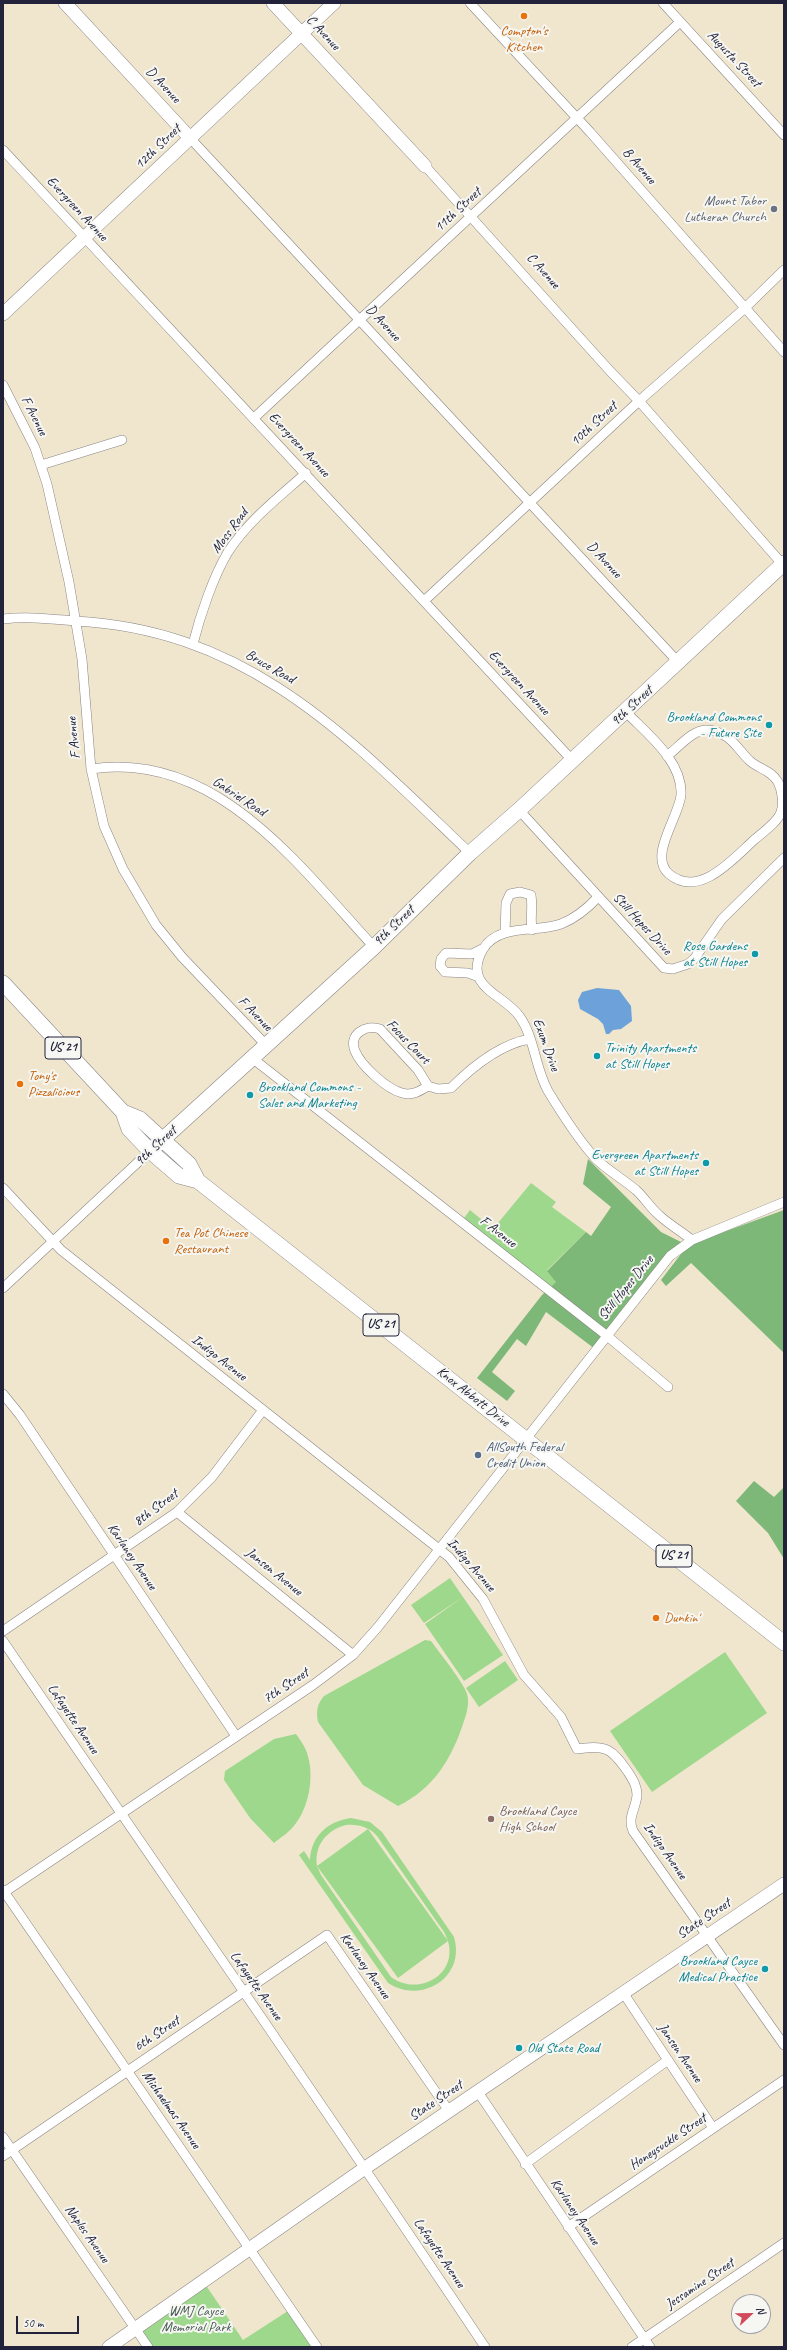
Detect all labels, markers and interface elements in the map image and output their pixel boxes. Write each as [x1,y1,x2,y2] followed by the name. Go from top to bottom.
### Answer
[519,11,529,21] marker: Compton's Kitchen
[302,12,344,54] street label: C Avenue
[501,23,547,56] place label: Compton's Kitchen
[704,27,764,91] street label: Augusta Street
[142,63,184,107] street label: D Avenue
[131,121,185,173] street label: 12th Street
[619,144,659,188] street label: B Avenue
[43,173,111,245] street label: Evergreen Avenue
[431,184,485,236] street label: 11th Street
[684,193,766,226] place label: Mount Tabor Lutheran Church
[769,204,779,214] marker: Mount Tabor Lutheran Church
[523,250,563,292] street label: C Avenue
[362,301,404,345] street label: D Avenue
[17,394,51,438] street label: F Avenue
[567,398,621,450] street label: 10th Street
[265,409,333,481] street label: Evergreen Avenue
[208,505,252,557] street label: Moss Road
[583,538,625,582] street label: D Avenue
[243,646,297,688] street label: Bruce Road
[485,647,553,719] street label: Evergreen Avenue
[608,682,656,730] street label: 9th Street
[666,709,761,742] place label: Brookland Commons - Future Site
[63,716,85,760] street label: F Avenue
[764,720,774,730] marker: Brookland Commons - Future Site
[209,774,269,820] street label: Gabriel Road
[609,890,675,958] street label: Still Hopes Drive
[370,902,418,950] street label: 9th Street
[683,938,747,970] place label: Rose Gardens at Still Hopes
[750,949,760,959] marker: Rose Gardens at Still Hopes
[234,993,276,1035] street label: F Avenue
[383,1016,433,1068] street label: Focus Court
[529,1016,563,1074] street label: Exum Drive
[45,1037,81,1059] road number: US 21
[605,1040,696,1072] place label: Trinity Apartments at Still Hopes
[592,1051,602,1061] marker: Trinity Apartments at Still Hopes
[28,1068,79,1100] place label: Tony's Pizzalicious
[15,1079,25,1089] marker: Tony's Pizzalicious
[258,1079,361,1112] place label: Brookland Commons - Sales and Marketing
[245,1090,255,1100] marker: Brookland Commons - Sales and Marketing
[132,1122,180,1170] street label: 9th Street
[592,1147,698,1180] place label: Evergreen Apartments at Still Hopes
[701,1158,711,1168] marker: Evergreen Apartments at Still Hopes
[476,1212,520,1252] street label: F Avenue
[174,1225,248,1258] place label: Tea Pot Chinese Restaurant
[161,1236,171,1246] marker: Tea Pot Chinese Restaurant
[595,1252,657,1324] street label: Still Hopes Drive
[363,1314,399,1336] road number: US 21
[188,1331,250,1385] street label: Indigo Avenue
[433,1363,513,1431] street label: Knox Abbott Drive
[486,1439,563,1472] place label: AllSouth Federal Credit Union
[473,1450,483,1460] marker: AllSouth Federal Credit Union
[131,1486,181,1530] street label: 8th Street
[104,1520,160,1594] street label: Karlaney Avenue
[443,1535,499,1595] street label: Indigo Avenue
[242,1544,306,1600] street label: Jansen Avenue
[656,1545,692,1567] road number: US 21
[664,1610,699,1626] place label: Dunkin'
[651,1613,661,1623] marker: Dunkin'
[260,1665,312,1707] street label: 7th Street
[44,1681,102,1757] street label: Lafayette Avenue
[499,1803,576,1836] place label: Brookland Cayce High School
[486,1814,496,1824] marker: Brookland Cayce High School
[639,1819,691,1883] street label: Indigo Avenue
[674,1895,734,1943] street label: State Street
[336,1930,394,2002] street label: Karlaney Avenue
[226,1948,286,2024] street label: Lafayette Avenue
[679,1953,757,1986] place label: Brookland Cayce Medical Practice
[760,1964,770,1974] marker: Brookland Cayce Medical Practice
[131,2013,183,2055] street label: 6th Street
[654,2020,706,2086] street label: Jansen Avenue
[527,2040,599,2056] place label: Old State Road
[514,2043,524,2053] marker: Old State Road
[138,2068,204,2152] street label: Michaelmas Avenue
[406,2077,466,2125] street label: State Street
[626,2110,710,2174] street label: Honeysuckle Street
[547,2175,603,2249] street label: Karlaney Avenue
[61,2202,113,2266] street label: Naples Avenue
[410,2215,468,2291] street label: Lafayette Avenue
[663,2255,737,2313] street label: Jessamine Street
[731,2294,771,2334] north arrow
[161,2303,231,2336] park label: WMJ Cayce Memorial Park
[753,2304,769,2316] text: N
[18,2308,81,2334] scale bar
[23,2315,43,2331] text: 50 m

